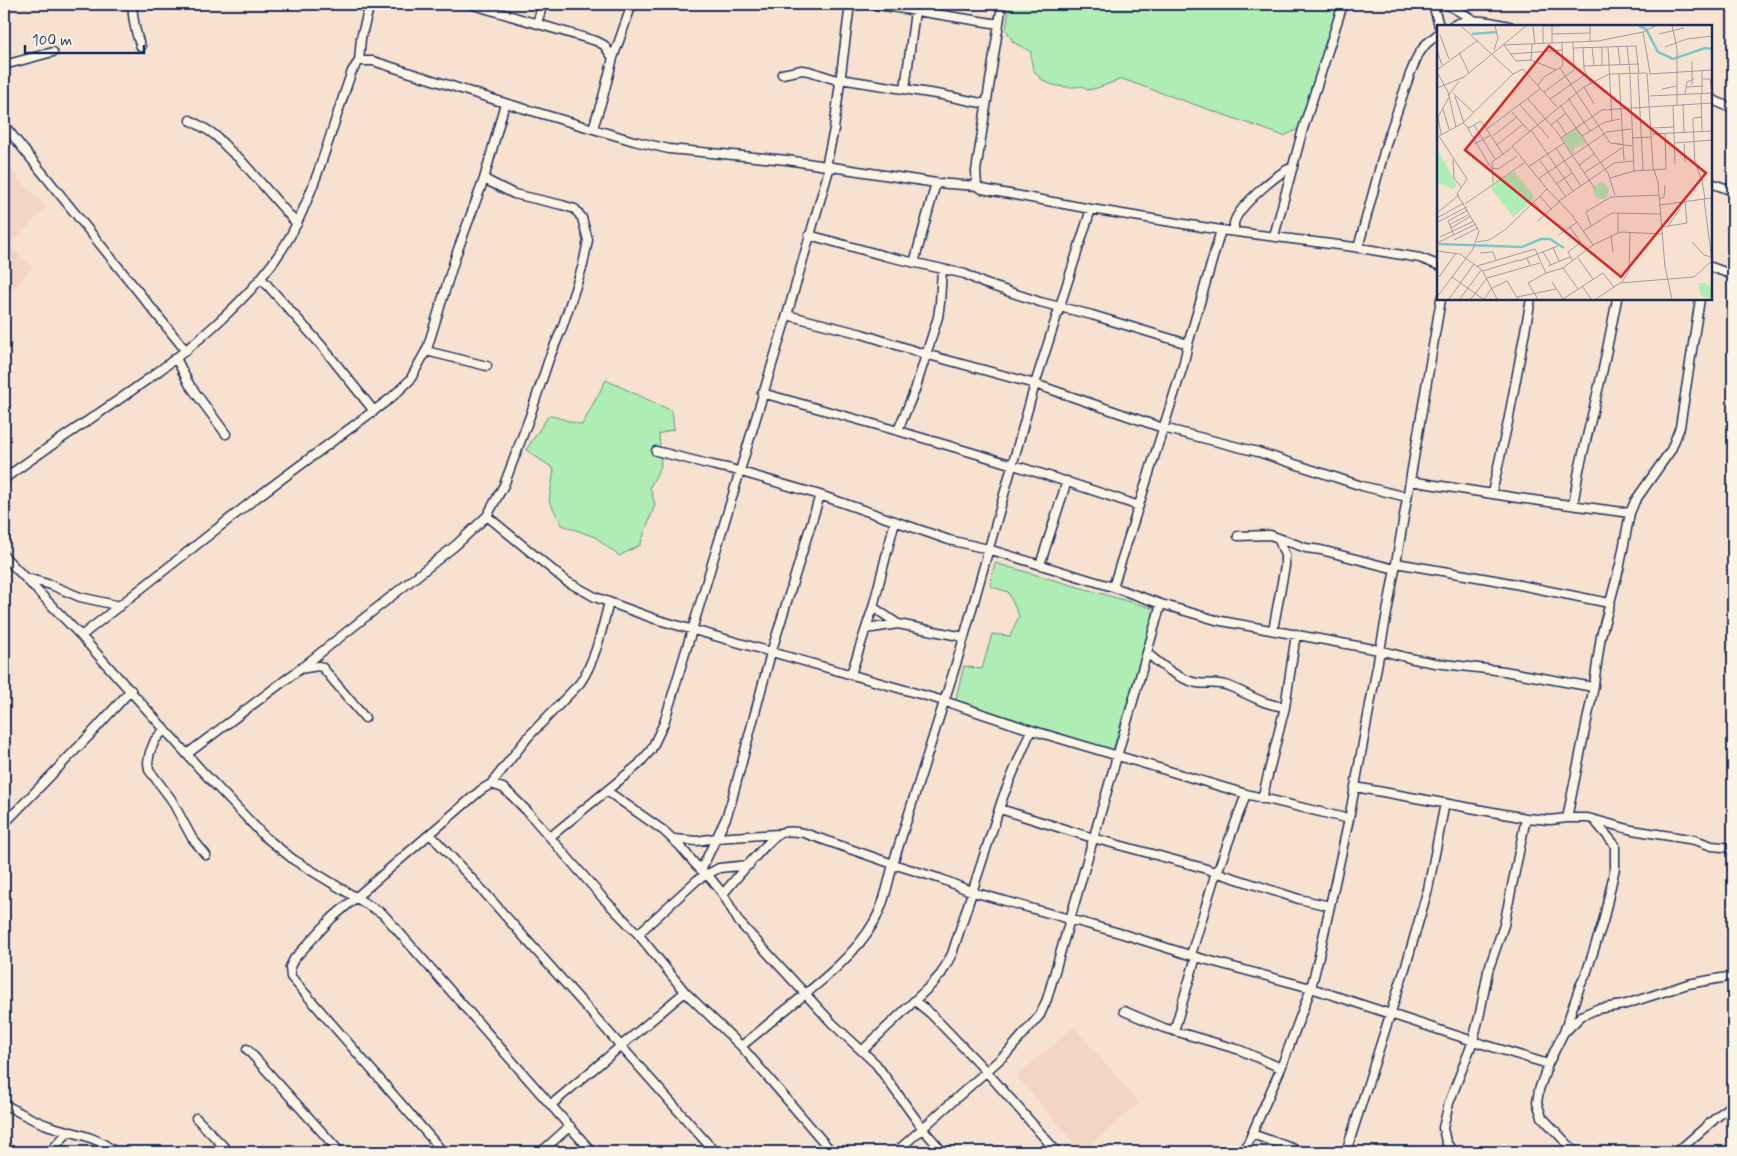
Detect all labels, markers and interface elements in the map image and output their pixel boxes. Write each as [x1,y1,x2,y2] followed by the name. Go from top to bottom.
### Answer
[25,22,144,54] scale bar
[1437,25,1712,300] inset map
[32,31,72,51] text: 100 m

